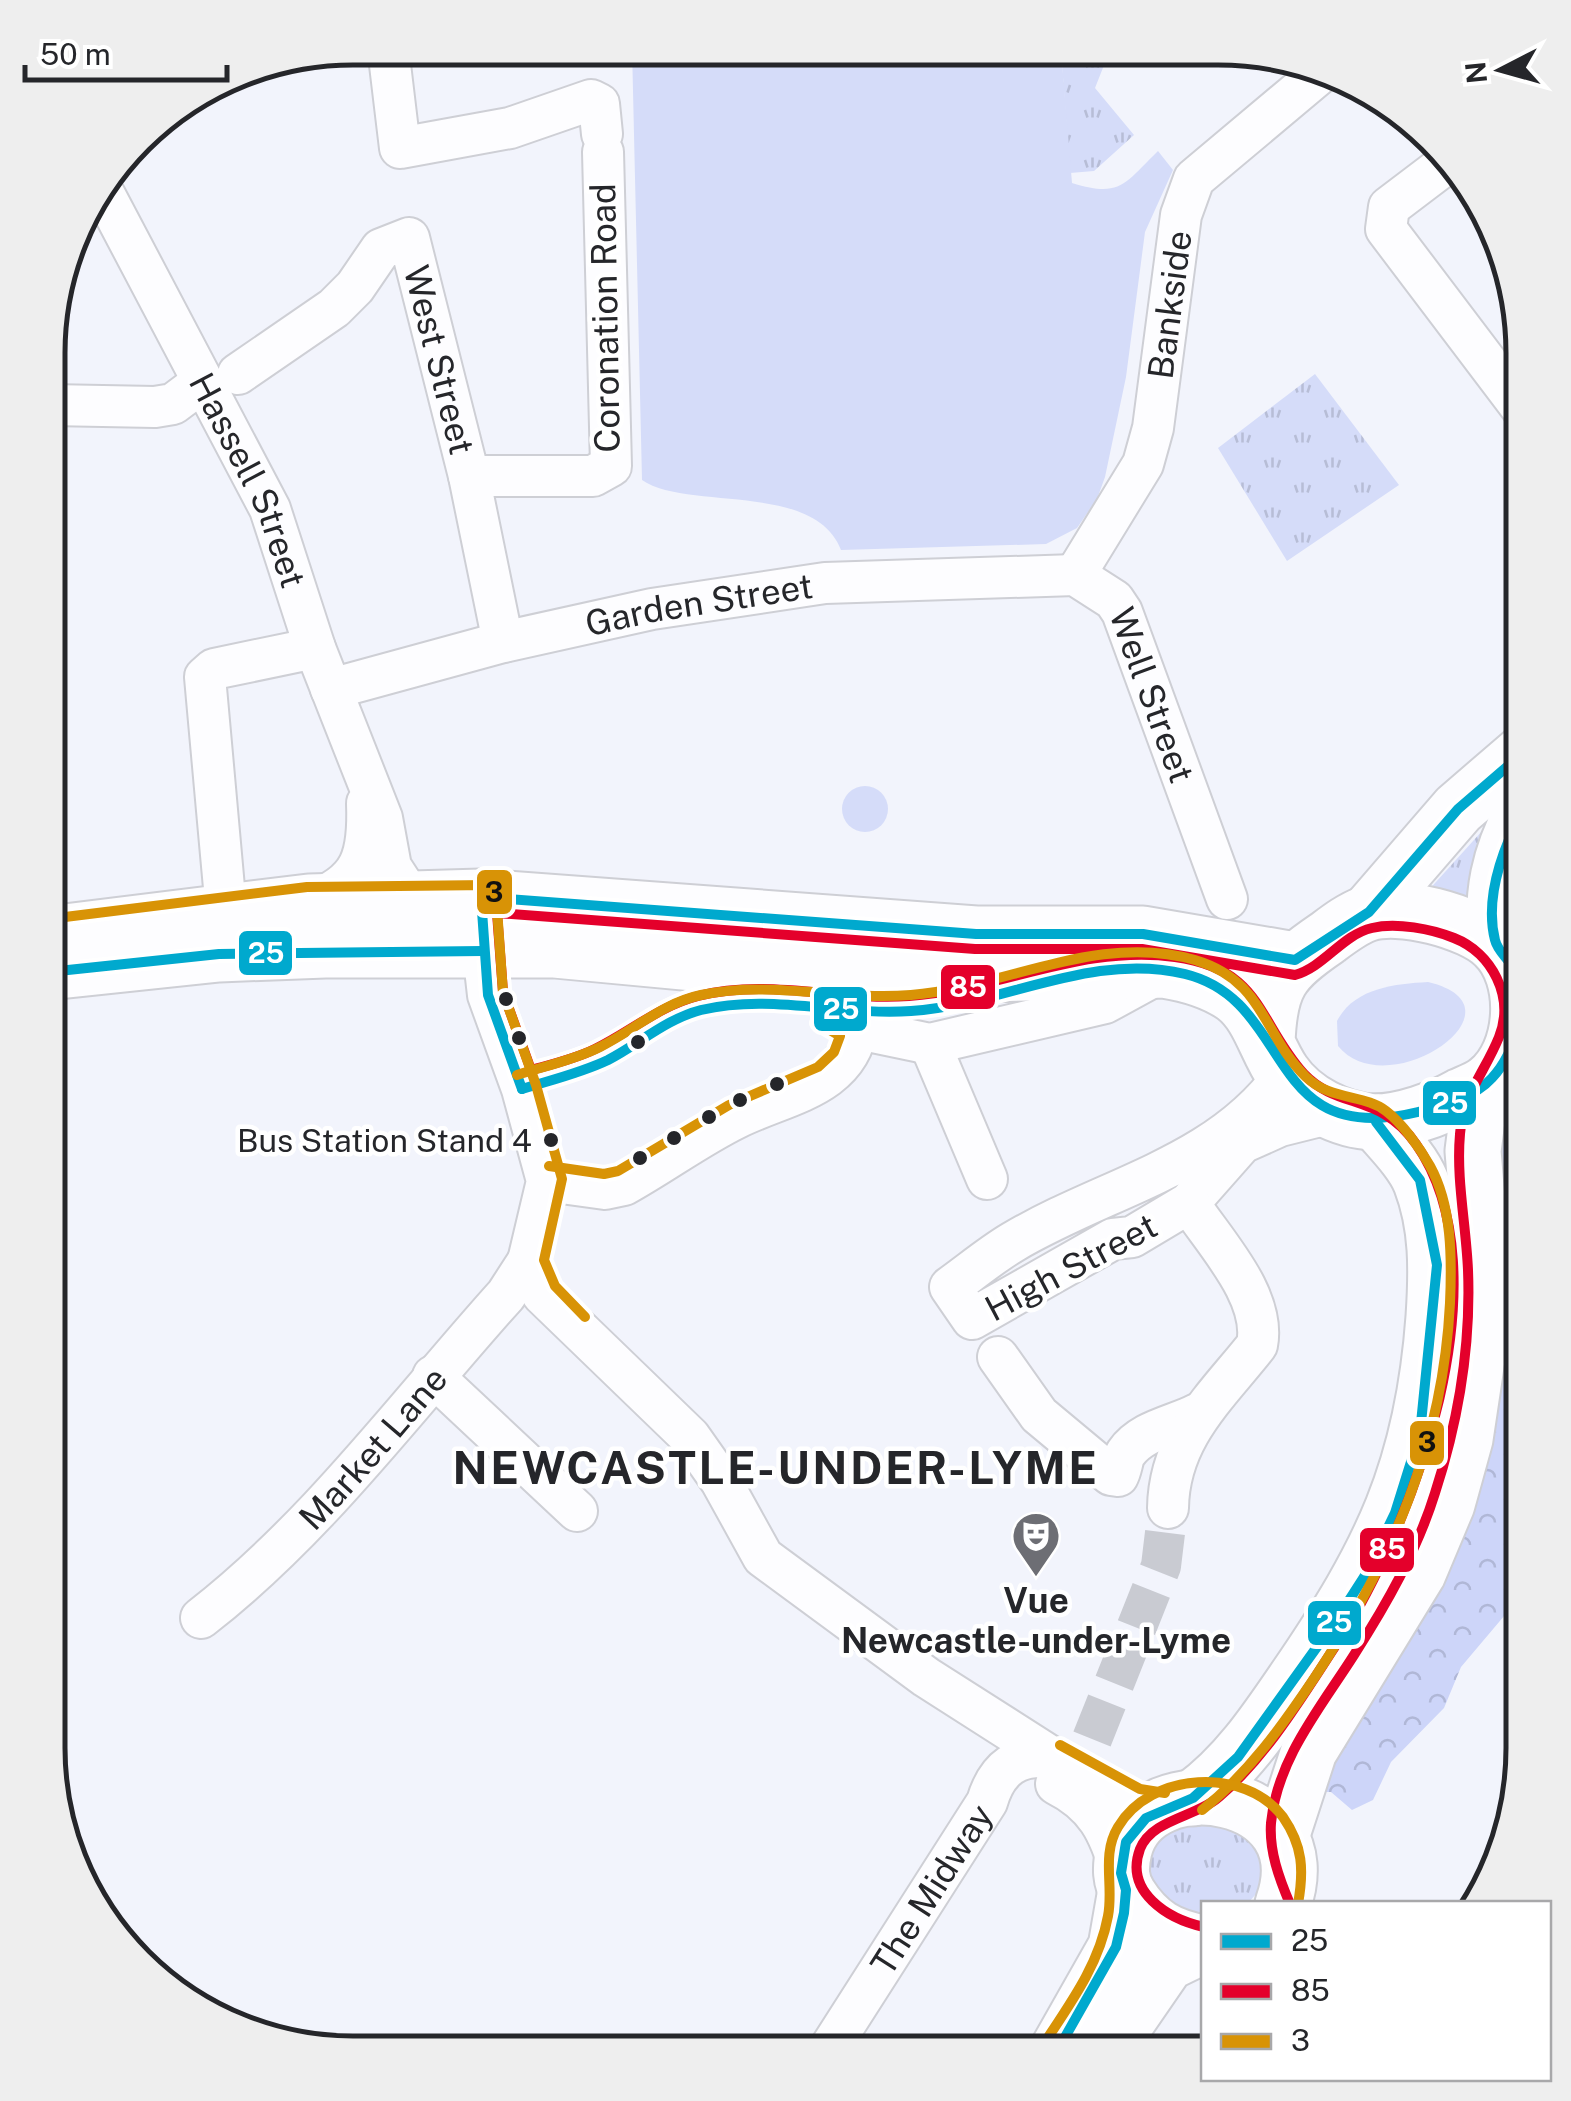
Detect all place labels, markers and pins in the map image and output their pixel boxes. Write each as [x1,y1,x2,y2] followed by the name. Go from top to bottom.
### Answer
[496,989,516,1009] unlabelled marker
[509,1028,529,1048] unlabelled marker
[628,1032,648,1052] unlabelled marker
[767,1074,787,1094] unlabelled marker
[730,1090,750,1110] unlabelled marker
[699,1107,719,1127] unlabelled marker
[237,1122,532,1159] place label: Bus Station Stand 4
[664,1128,684,1148] unlabelled marker
[541,1130,561,1150] marker: Bus Station Stand 4
[630,1148,650,1168] unlabelled marker
[1010,1510,1062,1578] theatre icon: Vue Newcastle-under-Lyme
[841,1580,1231,1661] place label: Vue Newcastle-under-Lyme

